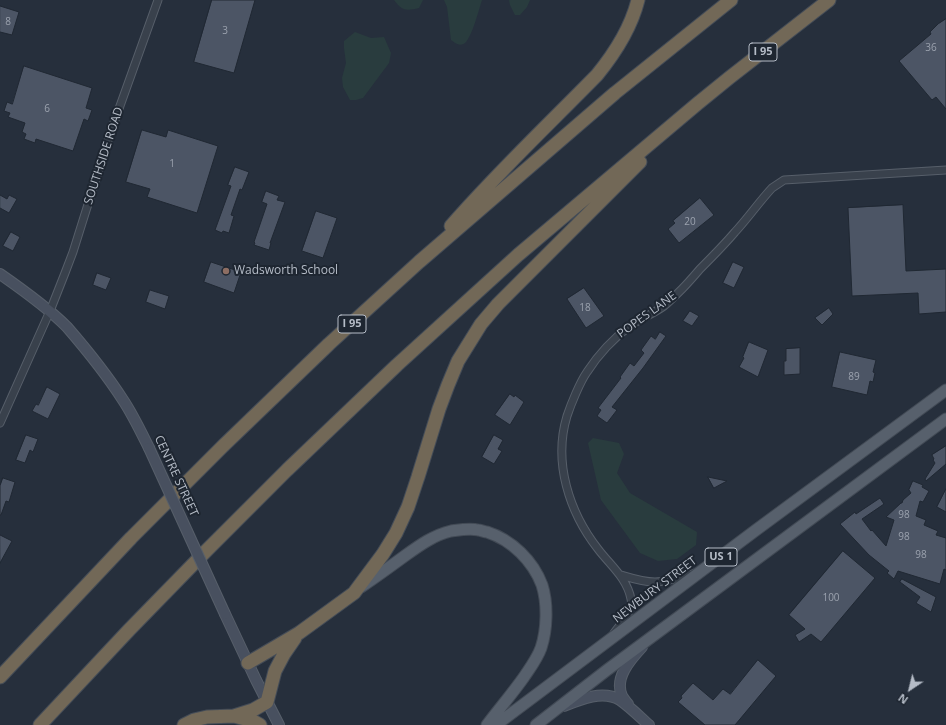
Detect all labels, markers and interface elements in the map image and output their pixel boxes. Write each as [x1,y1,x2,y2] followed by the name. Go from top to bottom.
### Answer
[5,16,11,28] house number: 8
[222,25,228,37] house number: 3
[925,42,937,54] house number: 36
[749,43,777,61] road number: I 95
[44,103,50,115] house number: 6
[81,105,127,207] street label: SOUTHSIDE ROAD
[169,158,175,170] house number: 1
[684,216,696,228] house number: 20
[234,264,338,278] place label: Wadsworth School
[221,266,231,276] marker: Wadsworth School
[615,289,679,341] street label: POPES LANE
[579,302,591,314] house number: 18
[338,315,366,333] road number: I 95
[848,371,860,383] house number: 89
[151,433,201,519] street label: CENTRE STREET
[898,509,910,521] house number: 98
[898,531,910,543] house number: 98
[705,548,737,566] road number: US 1
[915,549,927,561] house number: 98
[610,554,700,626] street label: NEWBURY STREET
[822,592,840,604] house number: 100
[890,669,930,709] north arrow
[895,691,911,708] text: N

